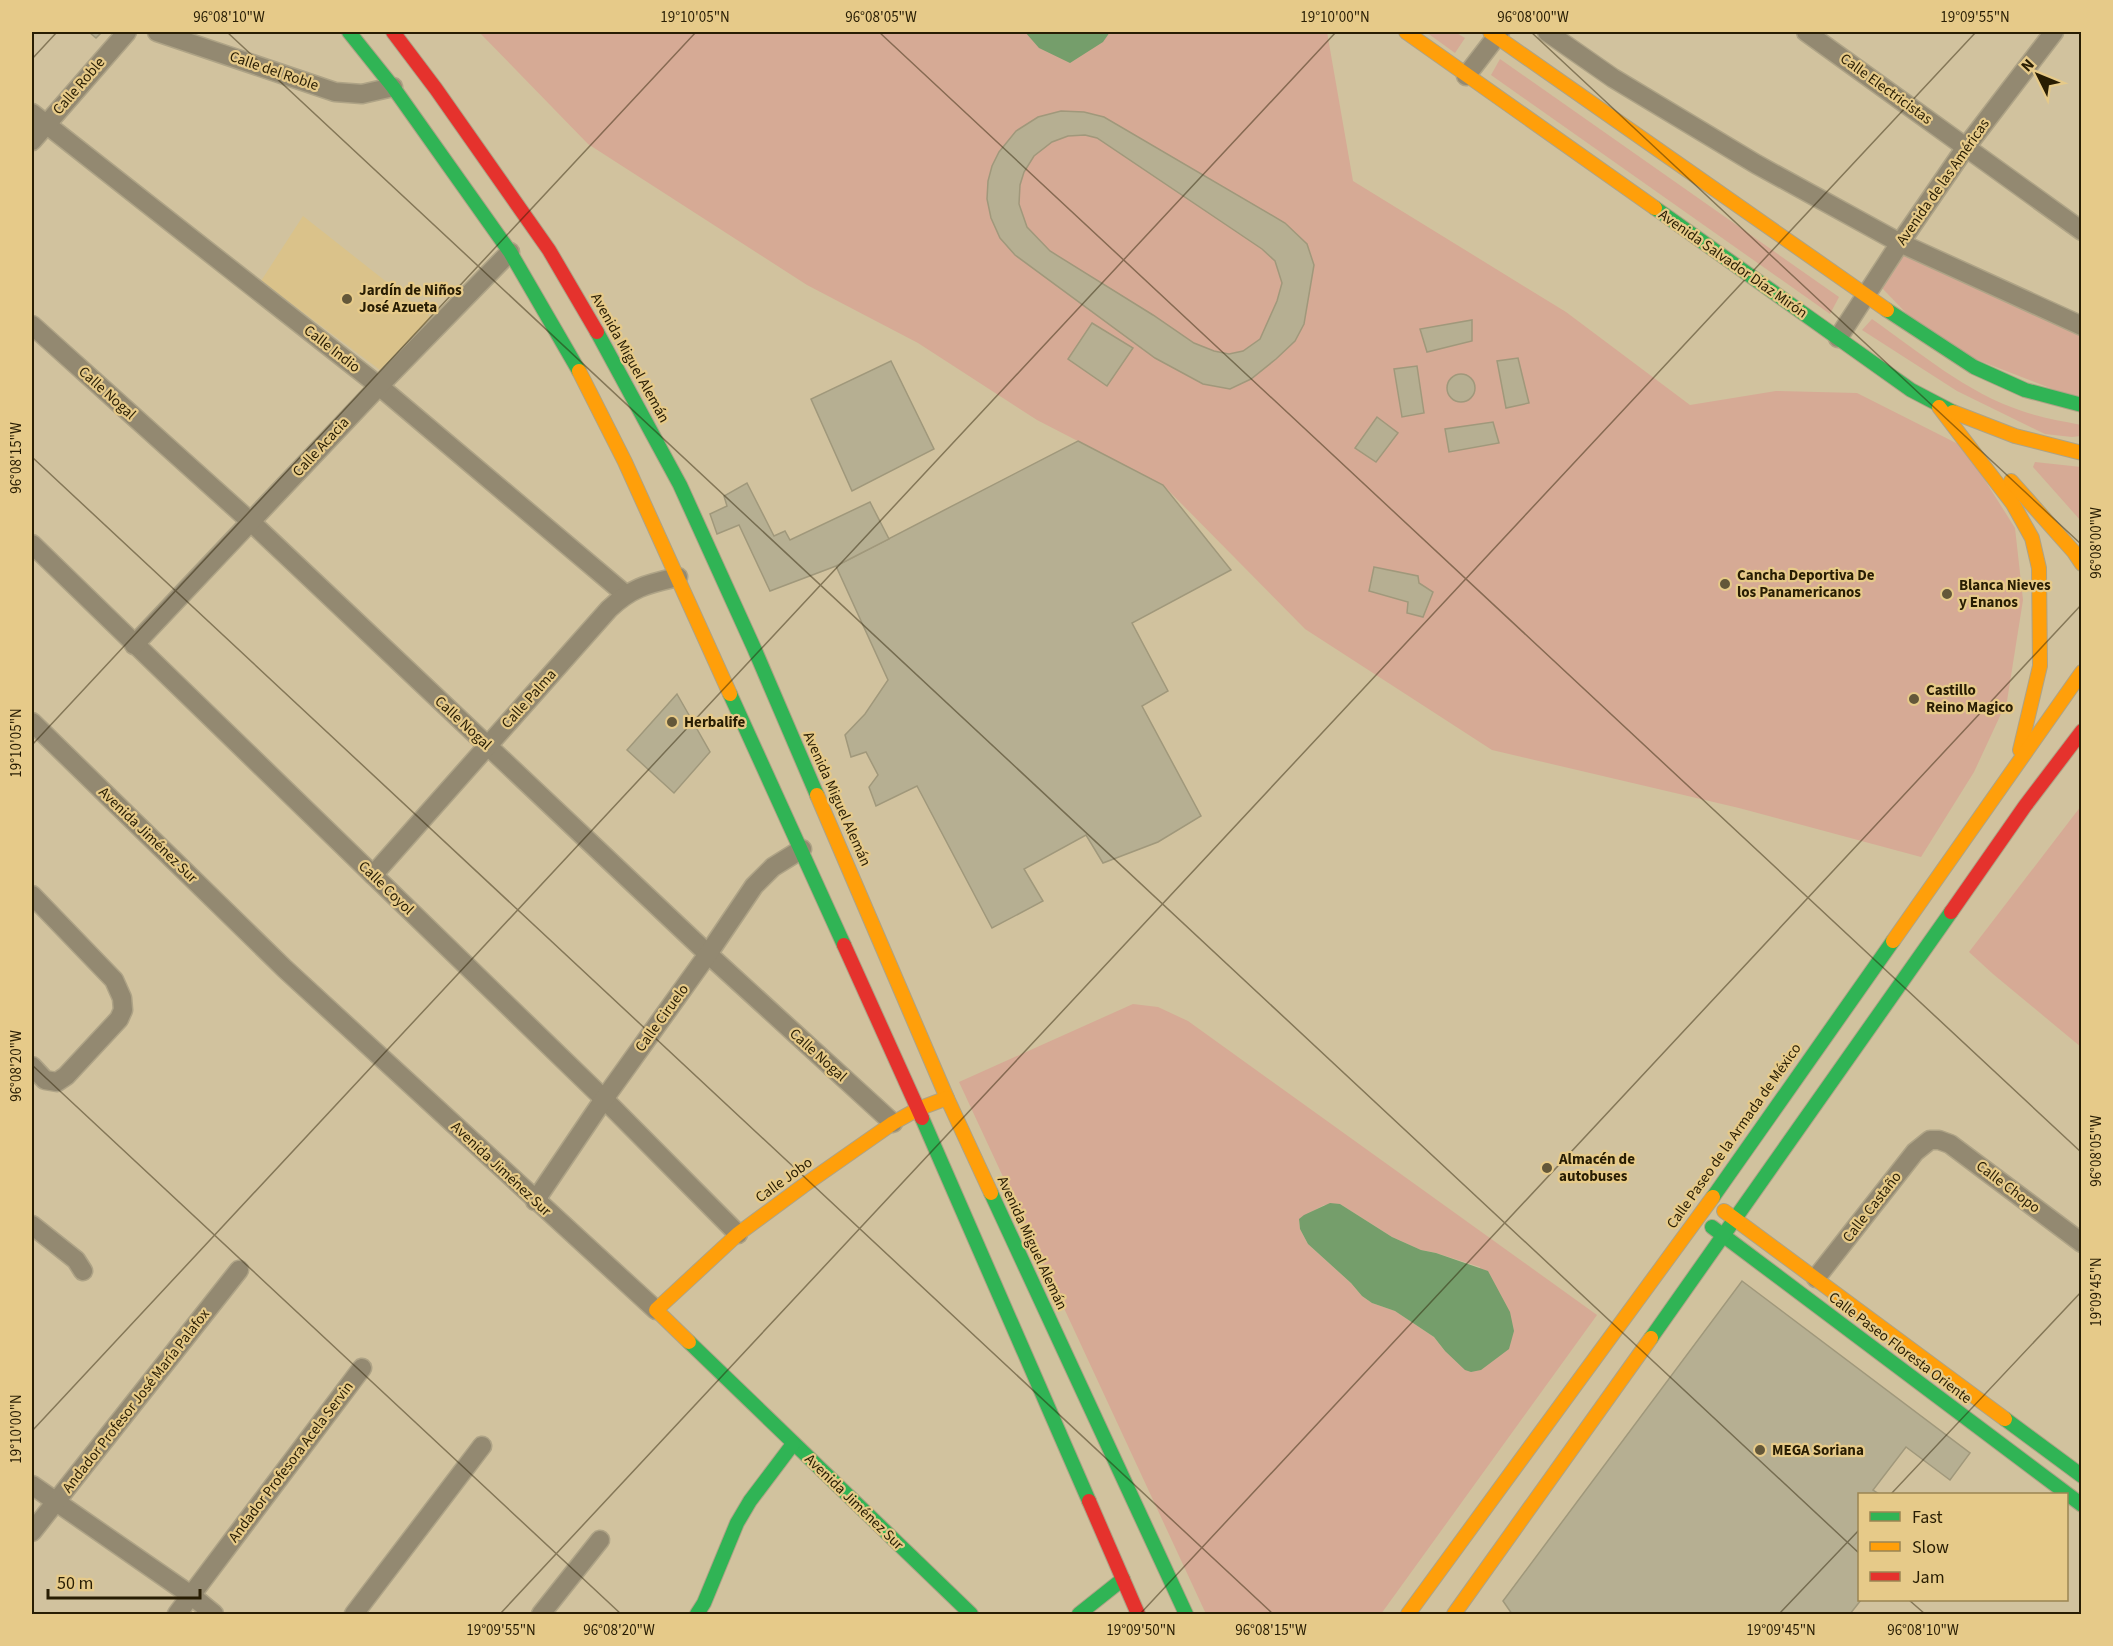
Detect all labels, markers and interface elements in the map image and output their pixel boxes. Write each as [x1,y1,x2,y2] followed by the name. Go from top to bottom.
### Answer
[193,7,265,28] text: 96°08'10"W
[660,7,730,28] text: 19°10'05"N
[845,7,917,28] text: 96°08'05"W
[1300,7,1370,28] text: 19°10'00"N
[1497,7,1569,28] text: 96°08'00"W
[1940,7,2010,28] text: 19°09'55"N
[2008,45,2068,105] north arrow
[227,46,321,96] street label: Calle del Roble
[1836,48,1936,130] street label: Calle Electricistas
[48,53,110,119] street label: Calle Roble
[2016,54,2039,77] text: N
[1891,115,1995,249] street label: Avenida de las Américas
[1654,205,1812,323] street label: Avenida Salvador Díaz Mirón
[359,280,462,318] place label: Jardín de Niños José Azueta
[586,289,674,427] street label: Avenida Miguel Alemán
[340,292,354,306] marker: Jardín de Niños José Azueta
[299,320,365,378] street label: Calle Indio
[74,362,140,425] street label: Calle Nogal
[288,413,354,481] street label: Calle Acacia
[6,422,27,494] text: 96°08'15"W
[2086,507,2107,579] text: 96°08'00"W
[1737,565,1875,603] place label: Cancha Deportiva De los Panamericanos
[1959,575,2051,613] place label: Blanca Nieves y Enanos
[1718,577,1732,591] marker: Cancha Deportiva De los Panamericanos
[1940,587,1954,601] marker: Blanca Nieves y Enanos
[497,665,561,733] street label: Calle Palma
[1926,680,2013,718] place label: Castillo Reino Magico
[430,691,496,755] street label: Calle Nogal
[1907,692,1921,706] marker: Castillo Reino Magico
[6,708,27,778] text: 19°10'05"N
[684,712,746,733] place label: Herbalife
[665,715,679,729] marker: Herbalife
[798,728,876,870] street label: Avenida Miguel Alemán
[94,782,203,888] street label: Avenida Jiménez Sur
[354,856,419,920] street label: Calle Coyol
[630,980,694,1056] street label: Calle Ciruelo
[785,1024,851,1087] street label: Calle Nogal
[6,1030,27,1102] text: 96°08'20"W
[1662,1039,1806,1233] street label: Calle Paseo de la Armada de México
[2086,1115,2107,1187] text: 96°08'05"W
[446,1117,556,1222] street label: Avenida Jiménez Sur
[1558,1149,1635,1187] place label: Almacén de autobuses
[751,1152,817,1208] street label: Calle Jobo
[1972,1156,2044,1218] street label: Calle Chopo
[1540,1161,1554,1175] marker: Almacén de autobuses
[1838,1167,1906,1247] street label: Calle Castaño
[992,1173,1072,1313] street label: Avenida Miguel Alemán
[2086,1257,2107,1327] text: 19°09'45"N
[1824,1287,1976,1409] street label: Calle Paseo Floresta Oriente
[57,1304,215,1497] street label: Andador Profesor José María Palafox
[223,1377,359,1547] street label: Andador Profesora Acela Servin
[6,1394,27,1464] text: 19°10'00"N
[1772,1440,1864,1461] place label: MEGA Soriana
[1753,1443,1767,1457] marker: MEGA Soriana
[800,1449,909,1555] street label: Avenida Jiménez Sur
[1858,1493,2068,1601] legend
[1912,1505,1943,1530] text: Fast
[1912,1535,1949,1560] text: Slow
[48,1562,200,1600] scale bar
[1912,1565,1945,1590] text: Jam
[57,1571,93,1596] text: 50 m
[466,1620,536,1641] text: 19°09'55"N
[583,1620,655,1641] text: 96°08'20"W
[1106,1620,1176,1641] text: 19°09'50"N
[1235,1620,1307,1641] text: 96°08'15"W
[1746,1620,1816,1641] text: 19°09'45"N
[1887,1620,1959,1641] text: 96°08'10"W

